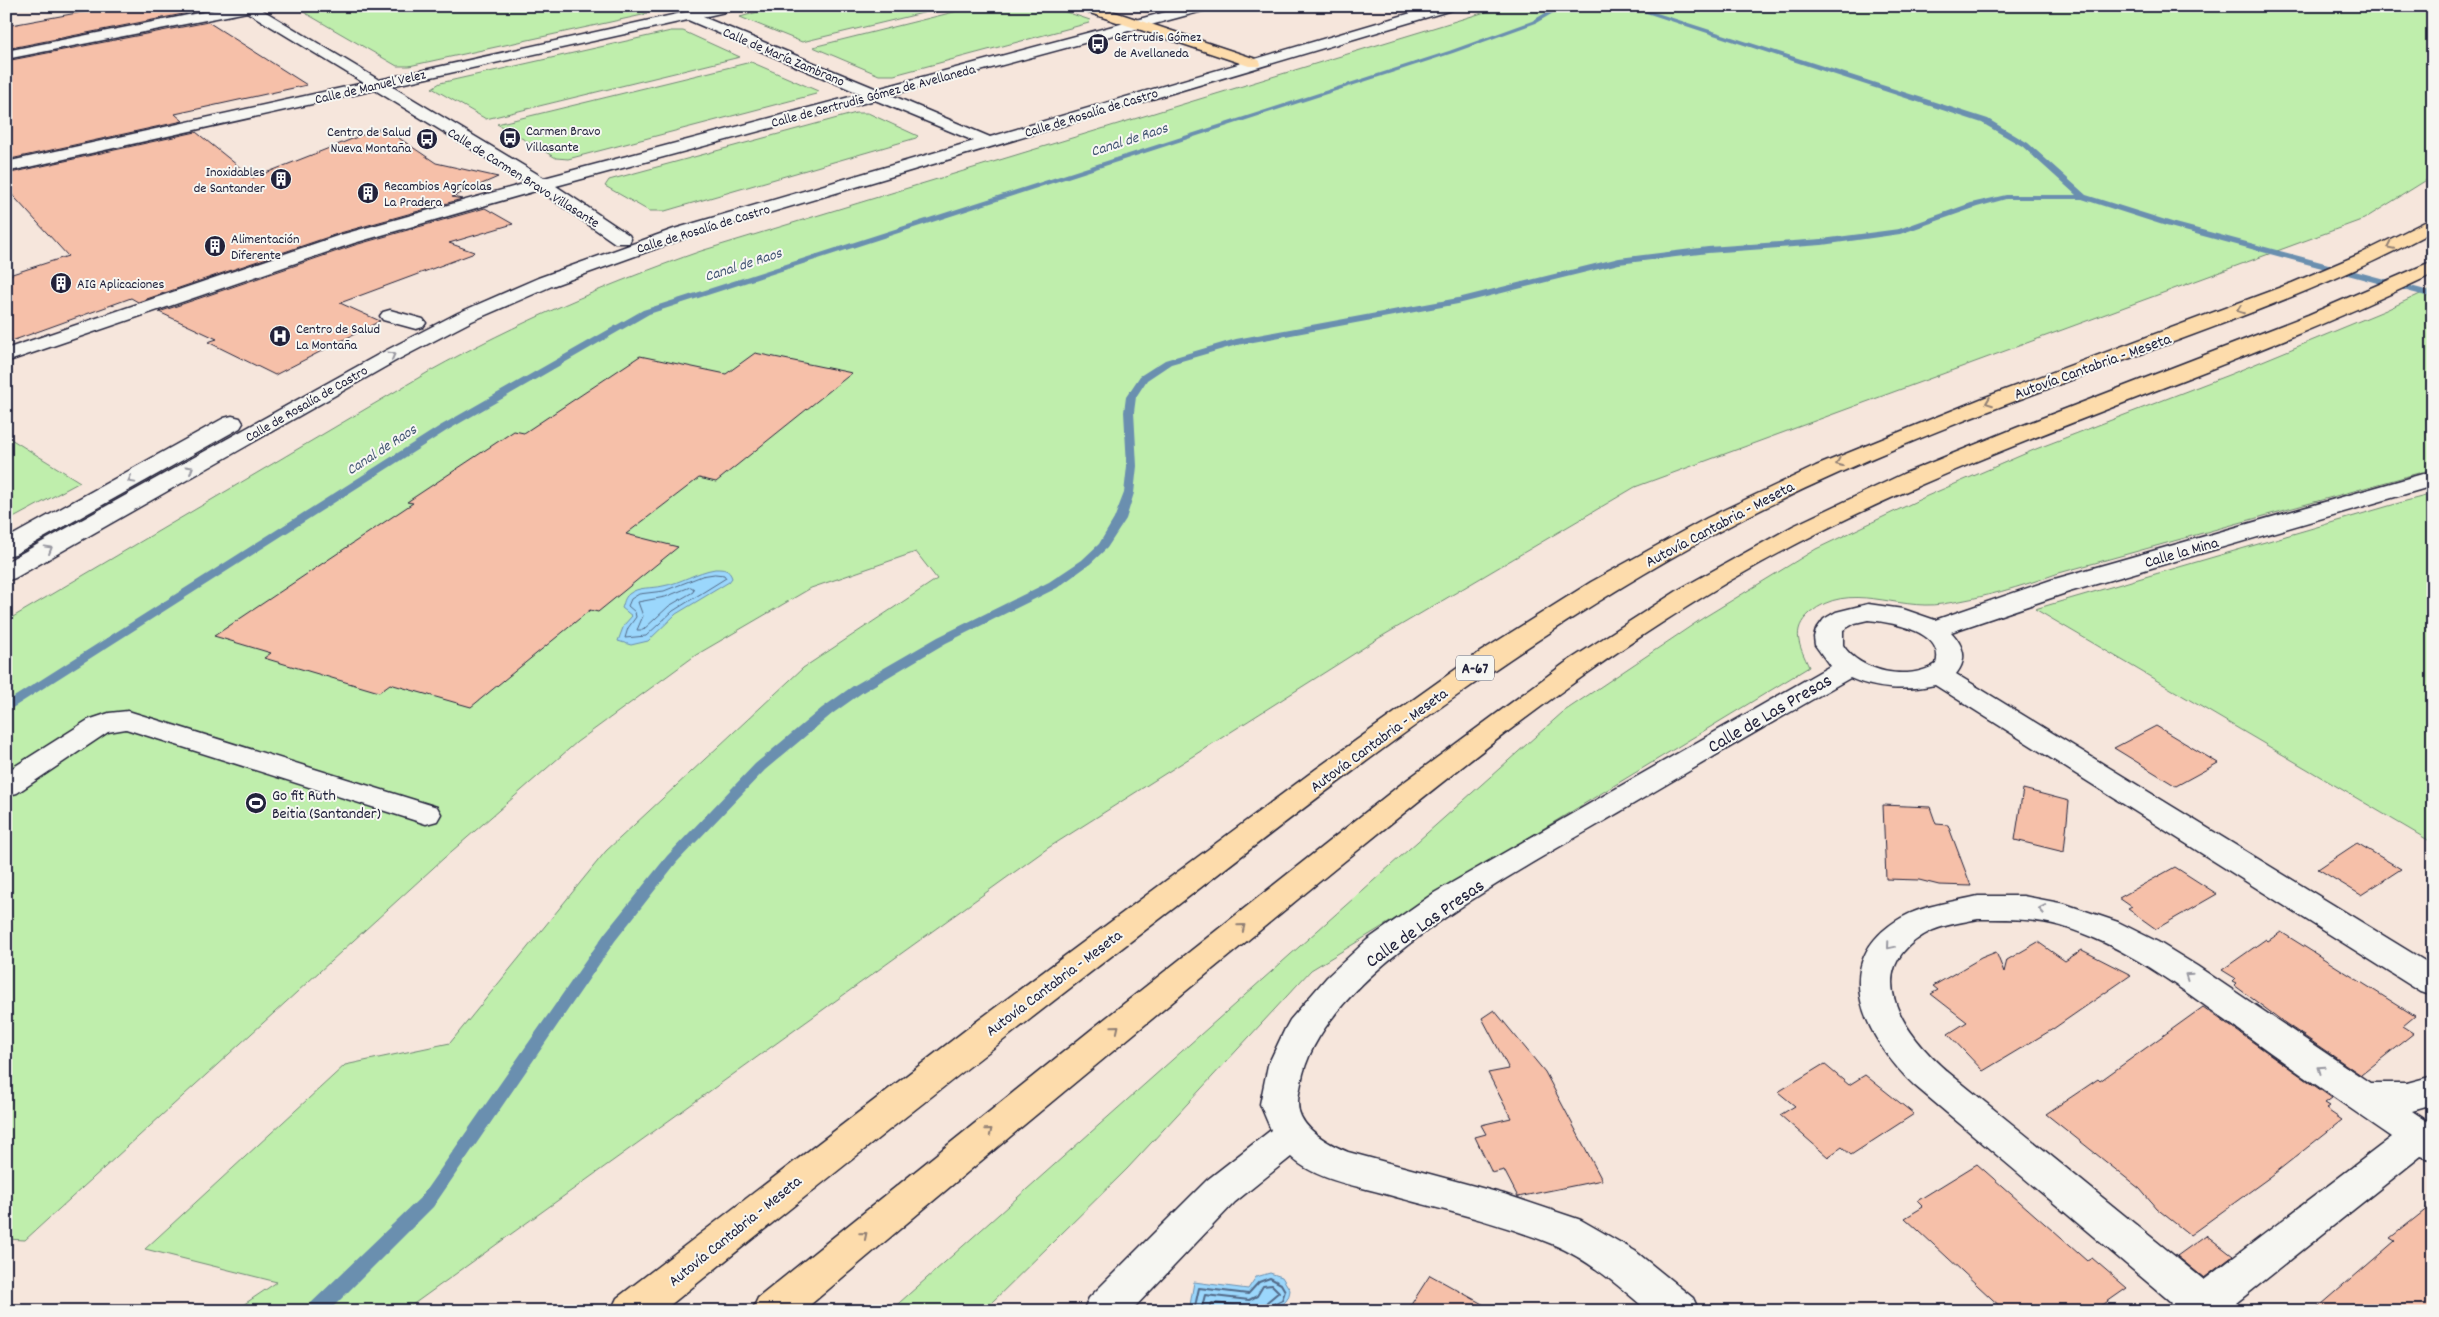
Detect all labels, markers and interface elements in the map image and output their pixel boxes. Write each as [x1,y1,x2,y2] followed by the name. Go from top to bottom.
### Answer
[719,23,847,93] street label: Calle de María Zambrano
[1114,28,1202,64] place label: Gertrudis Gómez de Avellaneda
[1086,32,1110,56] bus stop icon: Gertrudis Gómez de Avellaneda
[769,60,978,134] street label: Calle de Gertrudis Gómez de Avellaneda
[313,65,428,110] street label: Calle de Manuel Velez
[1022,84,1161,144] street label: Calle de Rosalía de Castro
[1088,118,1172,164] water label: Canal de Raos
[526,122,601,158] place label: Carmen Bravo Villasante
[327,123,411,159] place label: Centro de Salud Nueva Montaña
[443,124,603,234] street label: Calle de Carmen Bravo Villasante
[498,126,522,150] bus stop icon: Carmen Bravo Villasante
[415,127,439,151] bus stop icon: Centro de Salud Nueva Montaña
[194,163,266,199] place label: Inoxidables de Santander
[269,167,293,191] building icon: Inoxidables de Santander
[384,177,492,213] place label: Recambios Agrícolas La Pradera
[356,181,380,205] building icon: Recambios Agrícolas La Pradera
[634,200,773,260] street label: Calle de Rosalía de Castro
[231,230,299,266] place label: Alimentación Diferente
[203,234,227,258] building icon: Alimentación Diferente
[2386,240,2395,250] one-way arrow
[702,243,786,289] water label: Canal de Raos
[49,271,73,295] building icon: AIG Aplicaciones
[77,275,164,295] place label: AIG Aplicaciones
[2236,303,2245,314] one-way arrow
[296,320,380,356] place label: Centro de Salud La Montaña
[268,324,292,348] hospital icon: Centro de Salud La Montaña
[2011,328,2175,406] street label: Autovía Cantabria - Meseta
[387,351,396,361] one-way arrow
[242,361,372,448] street label: Calle de Rosalía de Castro
[1986,397,1994,407] one-way arrow
[343,419,422,482] water label: Canal de Raos
[1835,457,1844,468] one-way arrow
[185,465,194,475] one-way arrow
[128,473,137,483] one-way arrow
[1642,476,1799,574] street label: Autovía Cantabria - Meseta
[2142,532,2222,575] street label: Calle la Mina
[43,546,52,556] one-way arrow
[1456,656,1494,680] road number: A-67
[1704,668,1838,762] street label: Calle de Las Presas
[1306,683,1454,799] street label: Autovía Cantabria - Meseta
[272,785,381,826] place label: Go fit Ruth Beitia (Santander)
[244,791,268,815] sports icon: Go fit Ruth Beitia (Santander)
[1361,874,1491,976] street label: Calle de Las Presas
[2037,904,2046,914] one-way arrow
[1236,924,1245,932] one-way arrow
[982,925,1128,1043] street label: Autovía Cantabria - Meseta
[1887,940,1896,949] one-way arrow
[2184,973,2194,982] one-way arrow
[1110,1026,1119,1034] one-way arrow
[2318,1066,2327,1075] one-way arrow
[984,1127,993,1136] one-way arrow
[664,1171,807,1293] street label: Autovía Cantabria - Meseta
[859,1231,868,1240] one-way arrow

